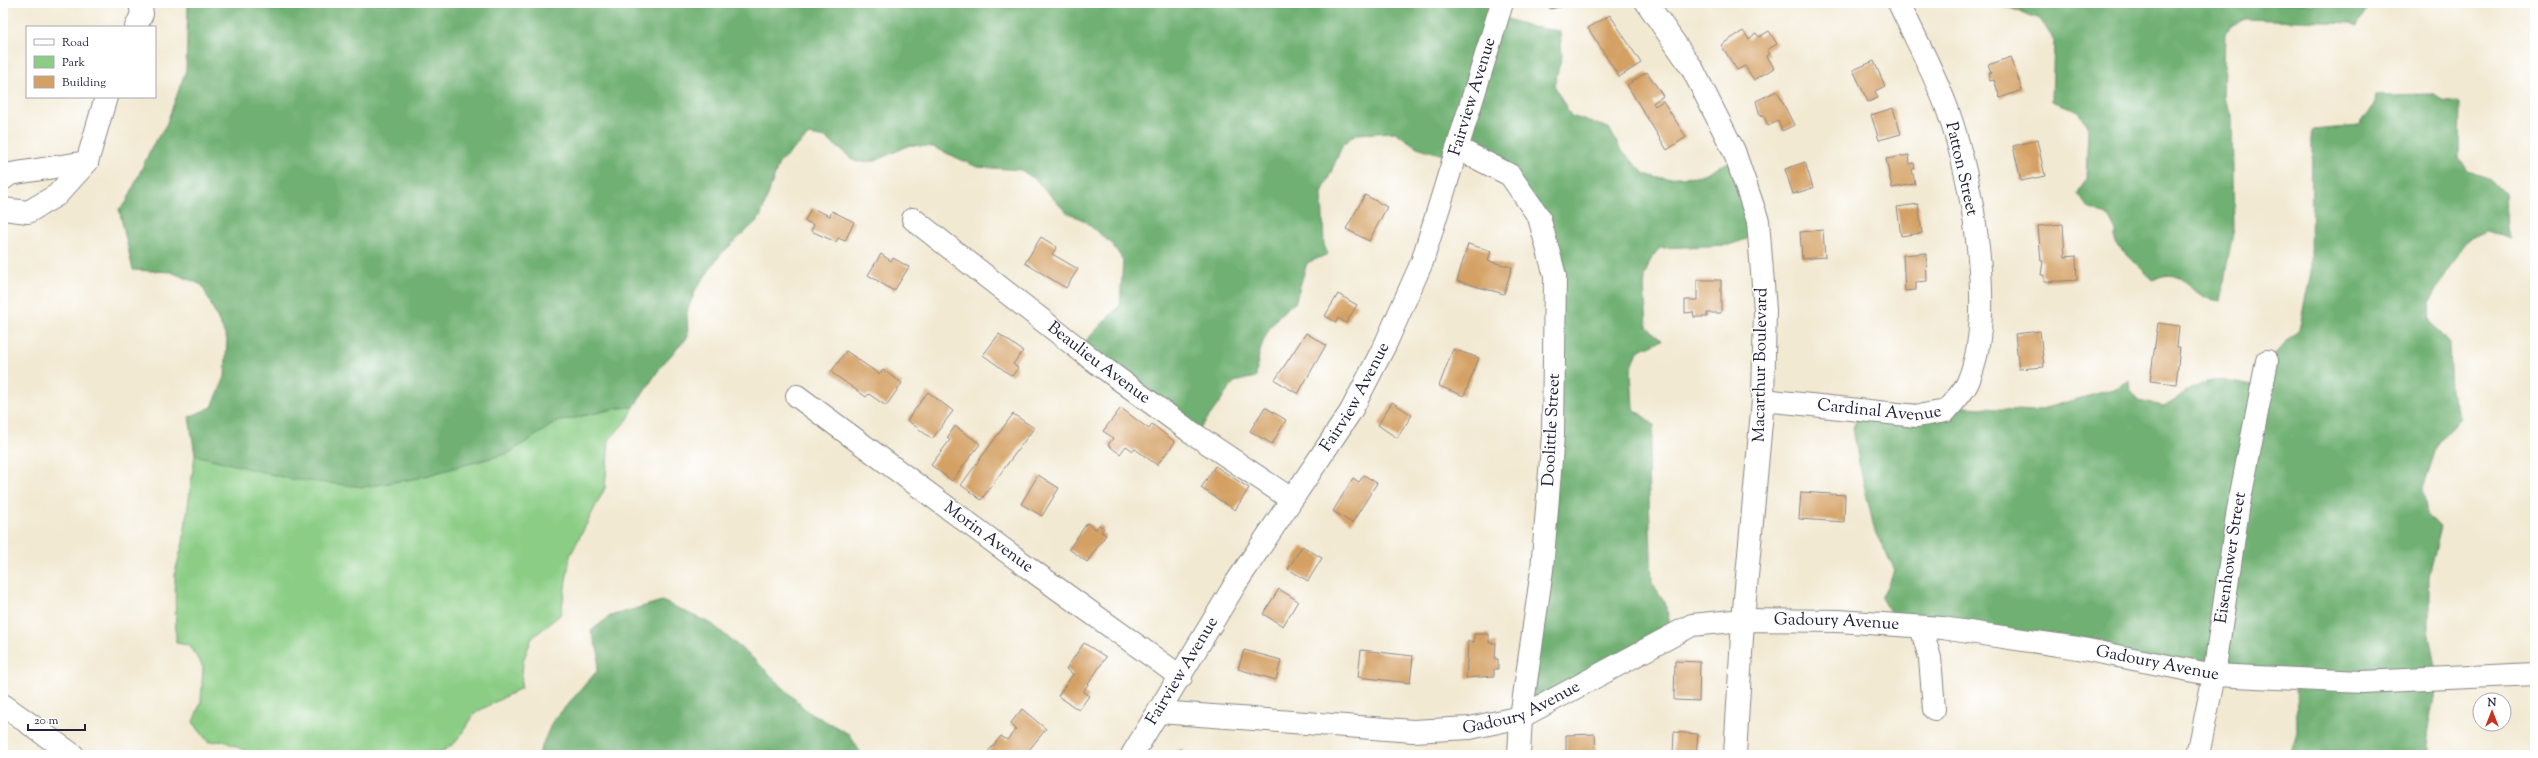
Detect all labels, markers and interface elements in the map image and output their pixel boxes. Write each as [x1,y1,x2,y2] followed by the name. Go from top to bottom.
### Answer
[26,26,156,98] legend
[62,34,89,52] text: Road
[1443,35,1503,159] street label: Fairview Avenue
[62,54,85,72] text: Park
[62,74,106,92] text: Building
[1939,120,1983,218] street label: Patton Street
[1748,287,1774,443] street label: Macarthur Boulevard
[1042,316,1155,410] street label: Beaulieu Avenue
[1315,338,1396,457] street label: Fairview Avenue
[1537,373,1567,487] street label: Doolittle Street
[1816,394,1943,428] street label: Cardinal Avenue
[2210,490,2253,625] street label: Eisenhower Street
[938,496,1038,579] street label: Morin Avenue
[1774,608,1900,637] street label: Gadoury Avenue
[1141,612,1225,730] street label: Fairview Avenue
[2094,640,2220,687] street label: Gadoury Avenue
[1462,675,1585,740] street label: Gadoury Avenue
[2472,692,2512,732] north arrow
[2487,695,2497,711] text: N
[28,706,85,732] scale bar
[34,712,59,730] text: 20 m

